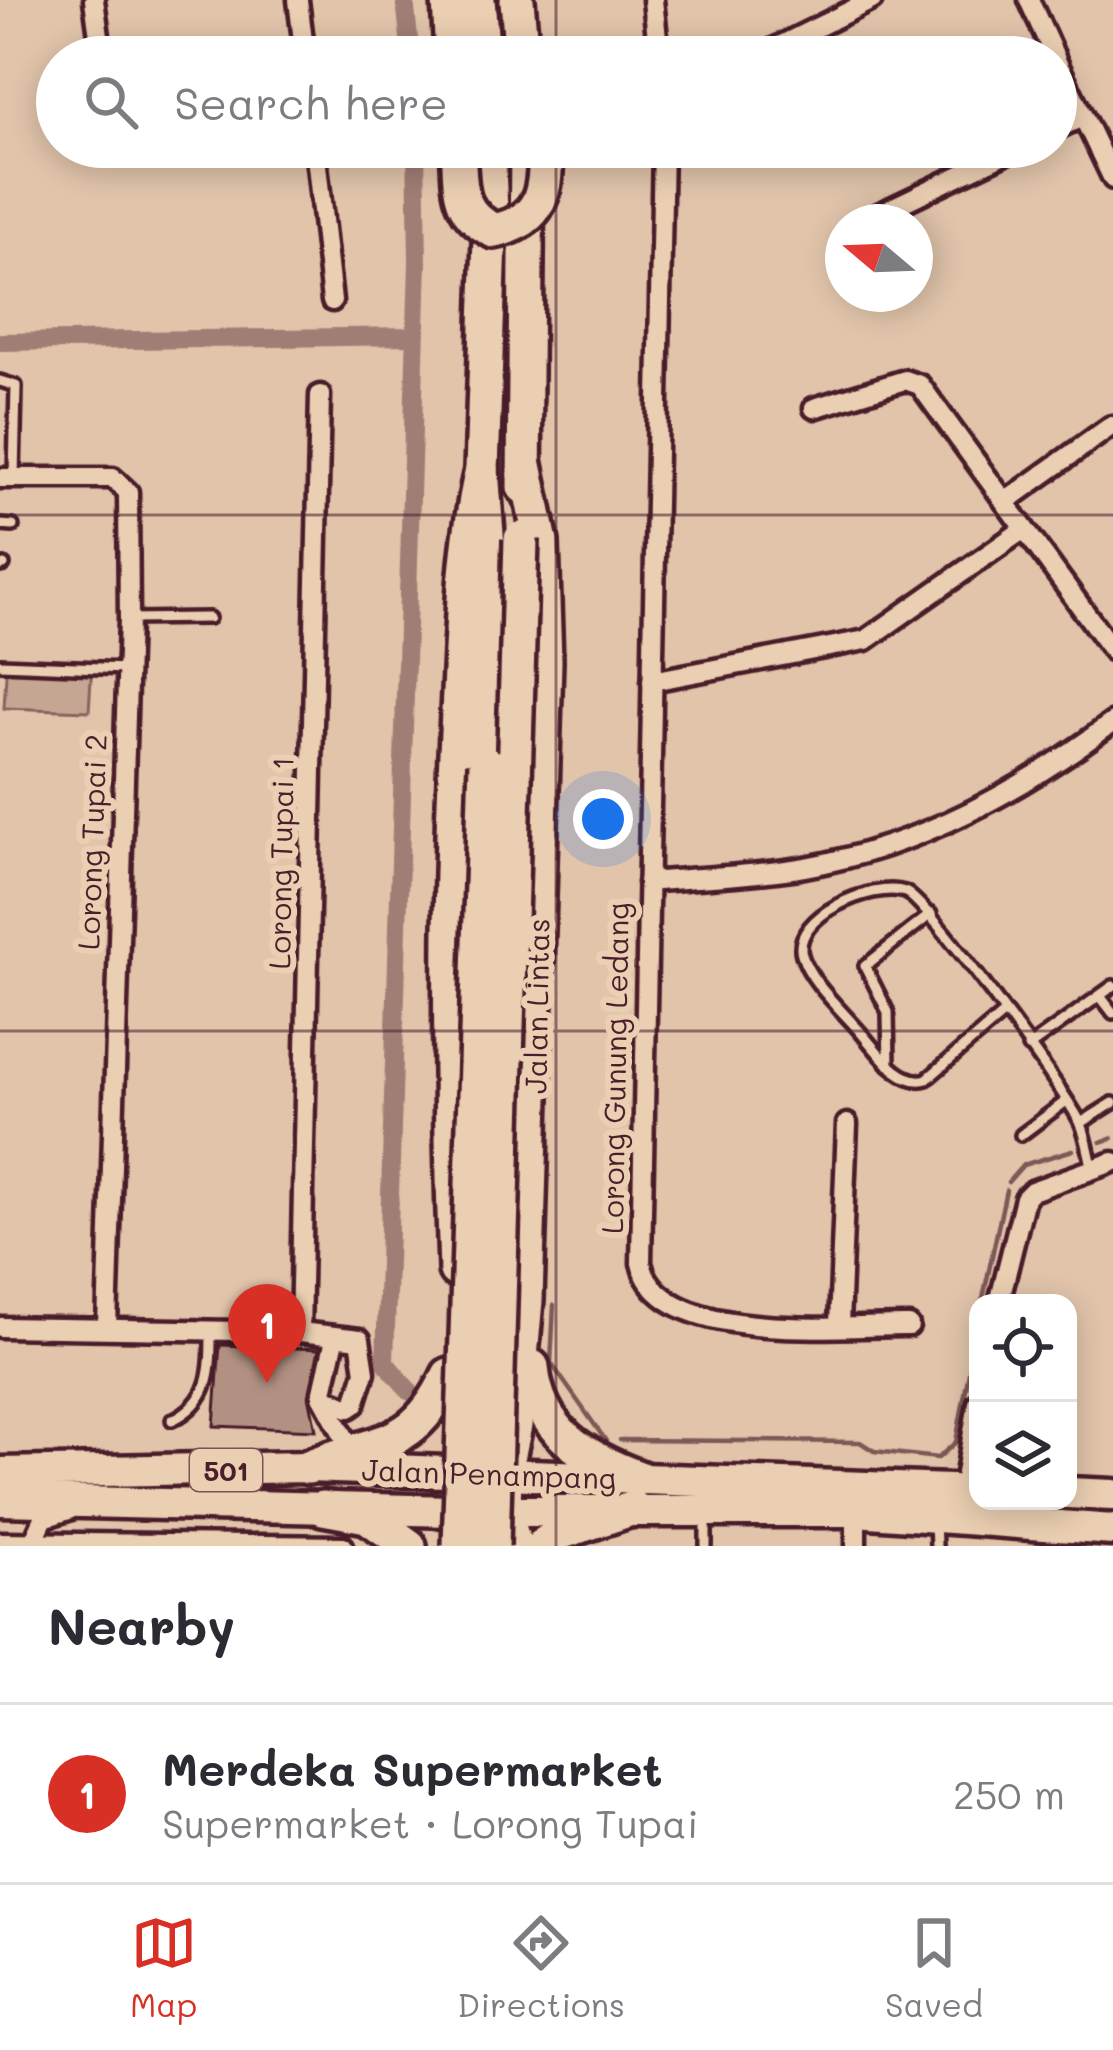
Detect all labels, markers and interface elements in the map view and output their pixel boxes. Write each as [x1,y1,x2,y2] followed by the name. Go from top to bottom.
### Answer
[36,36,1077,168] search box
[78,69,144,135] icon: search
[174,73,448,131] text: Search here
[825,204,933,312] north arrow
[67,733,115,951] street label: Lorong Tupai 2
[258,756,302,970] street label: Lorong Tupai 1
[573,789,633,849] your location
[591,902,637,1234] street label: Lorong Gunung Ledang
[514,918,558,1094] street label: Jalan Lintas
[228,1284,306,1383] pin: 1
[969,1294,1077,1510] map controls
[969,1294,1077,1402] button: locate
[969,1402,1077,1510] button: layers
[190,1449,262,1491] road number: 501
[361,1449,617,1497] street label: Jalan Penampang
[48,1591,235,1658] text: Nearby
[162,1739,663,1797] text: Merdeka Supermarket
[78,1768,96,1819] text: 1
[953,1768,1065,1819] text: 250 m
[162,1797,698,1848] text: Supermarket · Lorong Tupai
[130,1910,197,2025] tab: Map
[457,1910,625,2025] tab: Directions
[885,1910,983,2025] tab: Saved

